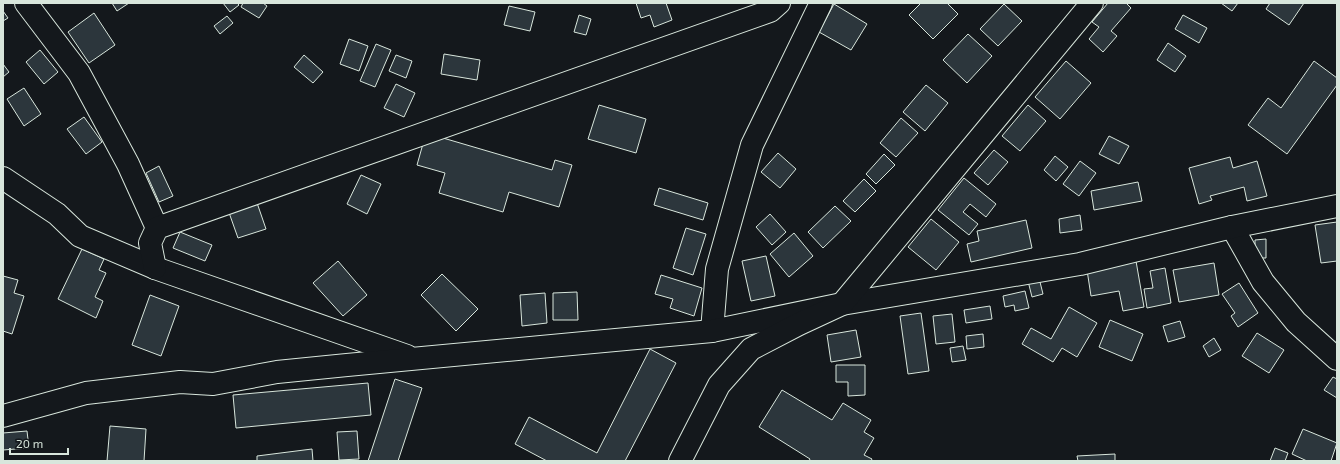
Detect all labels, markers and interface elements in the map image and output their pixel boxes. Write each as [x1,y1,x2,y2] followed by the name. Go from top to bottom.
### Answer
[10,430,68,456] scale bar
[16,436,43,450] text: 20 m

